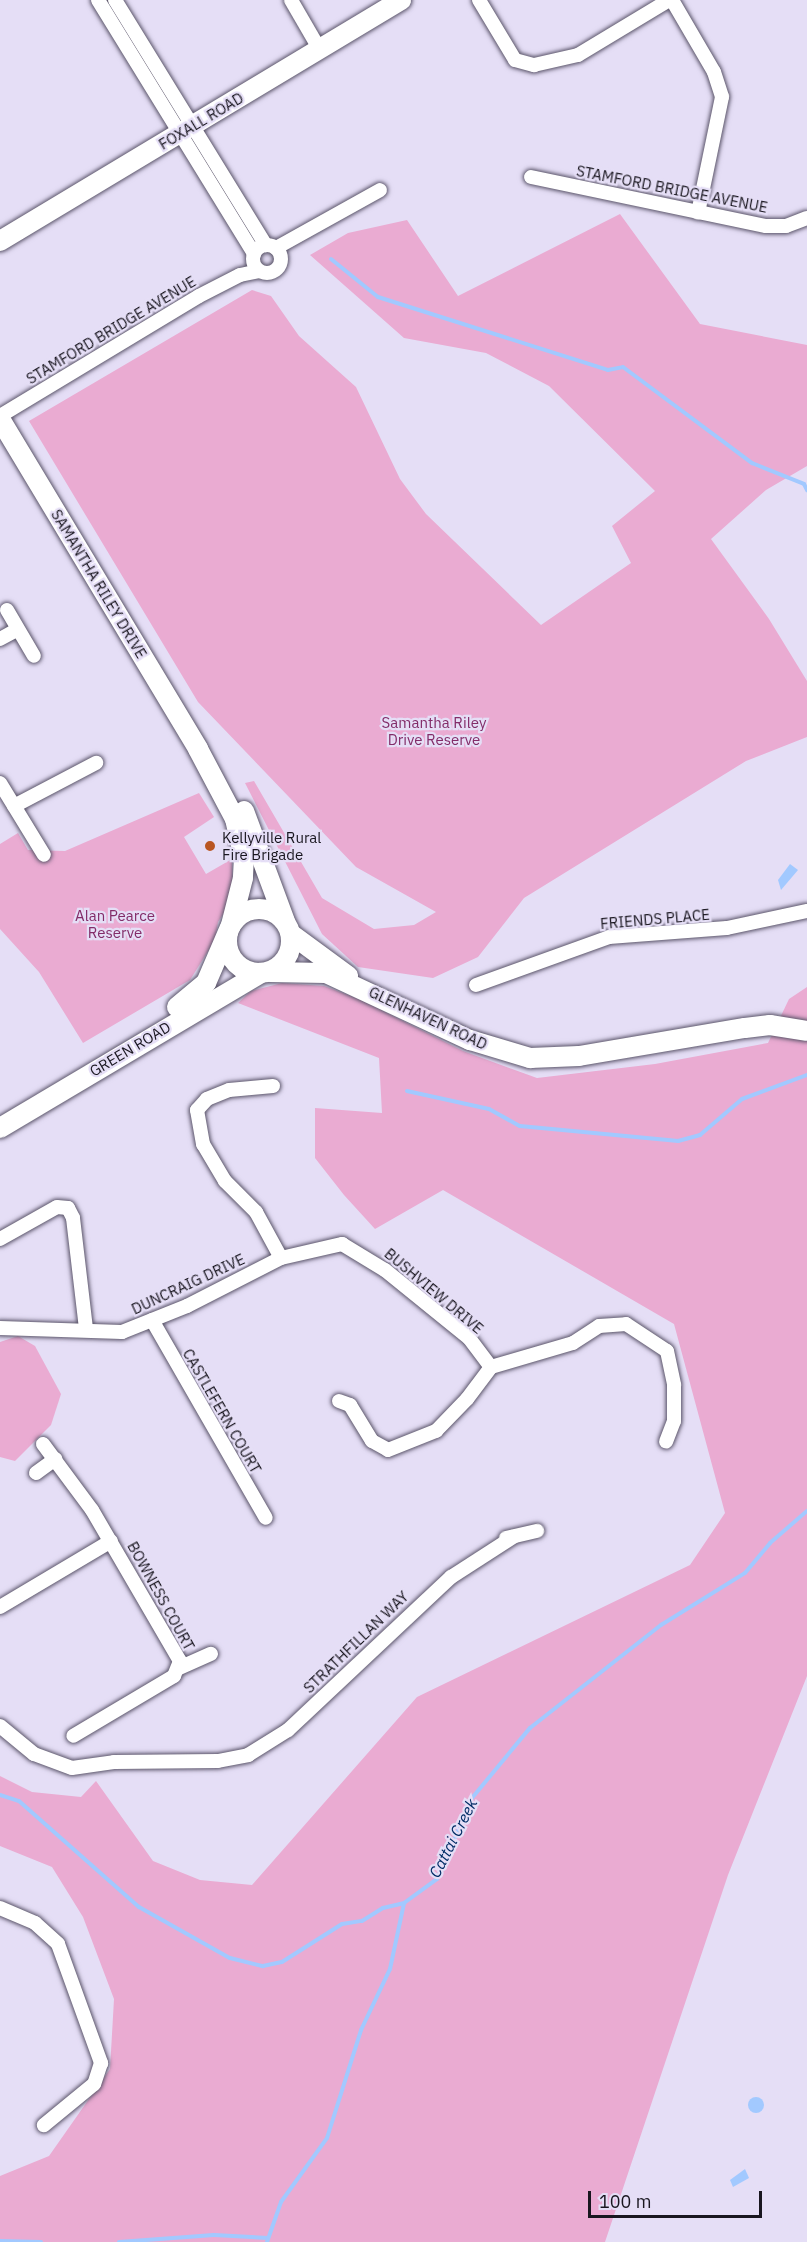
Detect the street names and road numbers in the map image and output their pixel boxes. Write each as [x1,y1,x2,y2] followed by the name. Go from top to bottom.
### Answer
[155,89,247,153] street label: FOXALL ROAD
[575,162,769,216] street label: STAMFORD BRIDGE AVENUE
[23,272,199,388] street label: STAMFORD BRIDGE AVENUE
[47,506,151,662] street label: SAMANTHA RILEY DRIVE
[599,905,711,933] street label: FRIENDS PLACE
[366,983,490,1053] street label: GLENHAVEN ROAD
[86,1018,174,1080] street label: GREEN ROAD
[381,1244,487,1338] street label: BUSHVIEW DRIVE
[129,1250,247,1318] street label: DUNCRAIG DRIVE
[179,1345,265,1477] street label: CASTLEFERN COURT
[124,1538,198,1654] street label: BOWNESS COURT
[300,1587,412,1697] street label: STRATHFILLAN WAY

